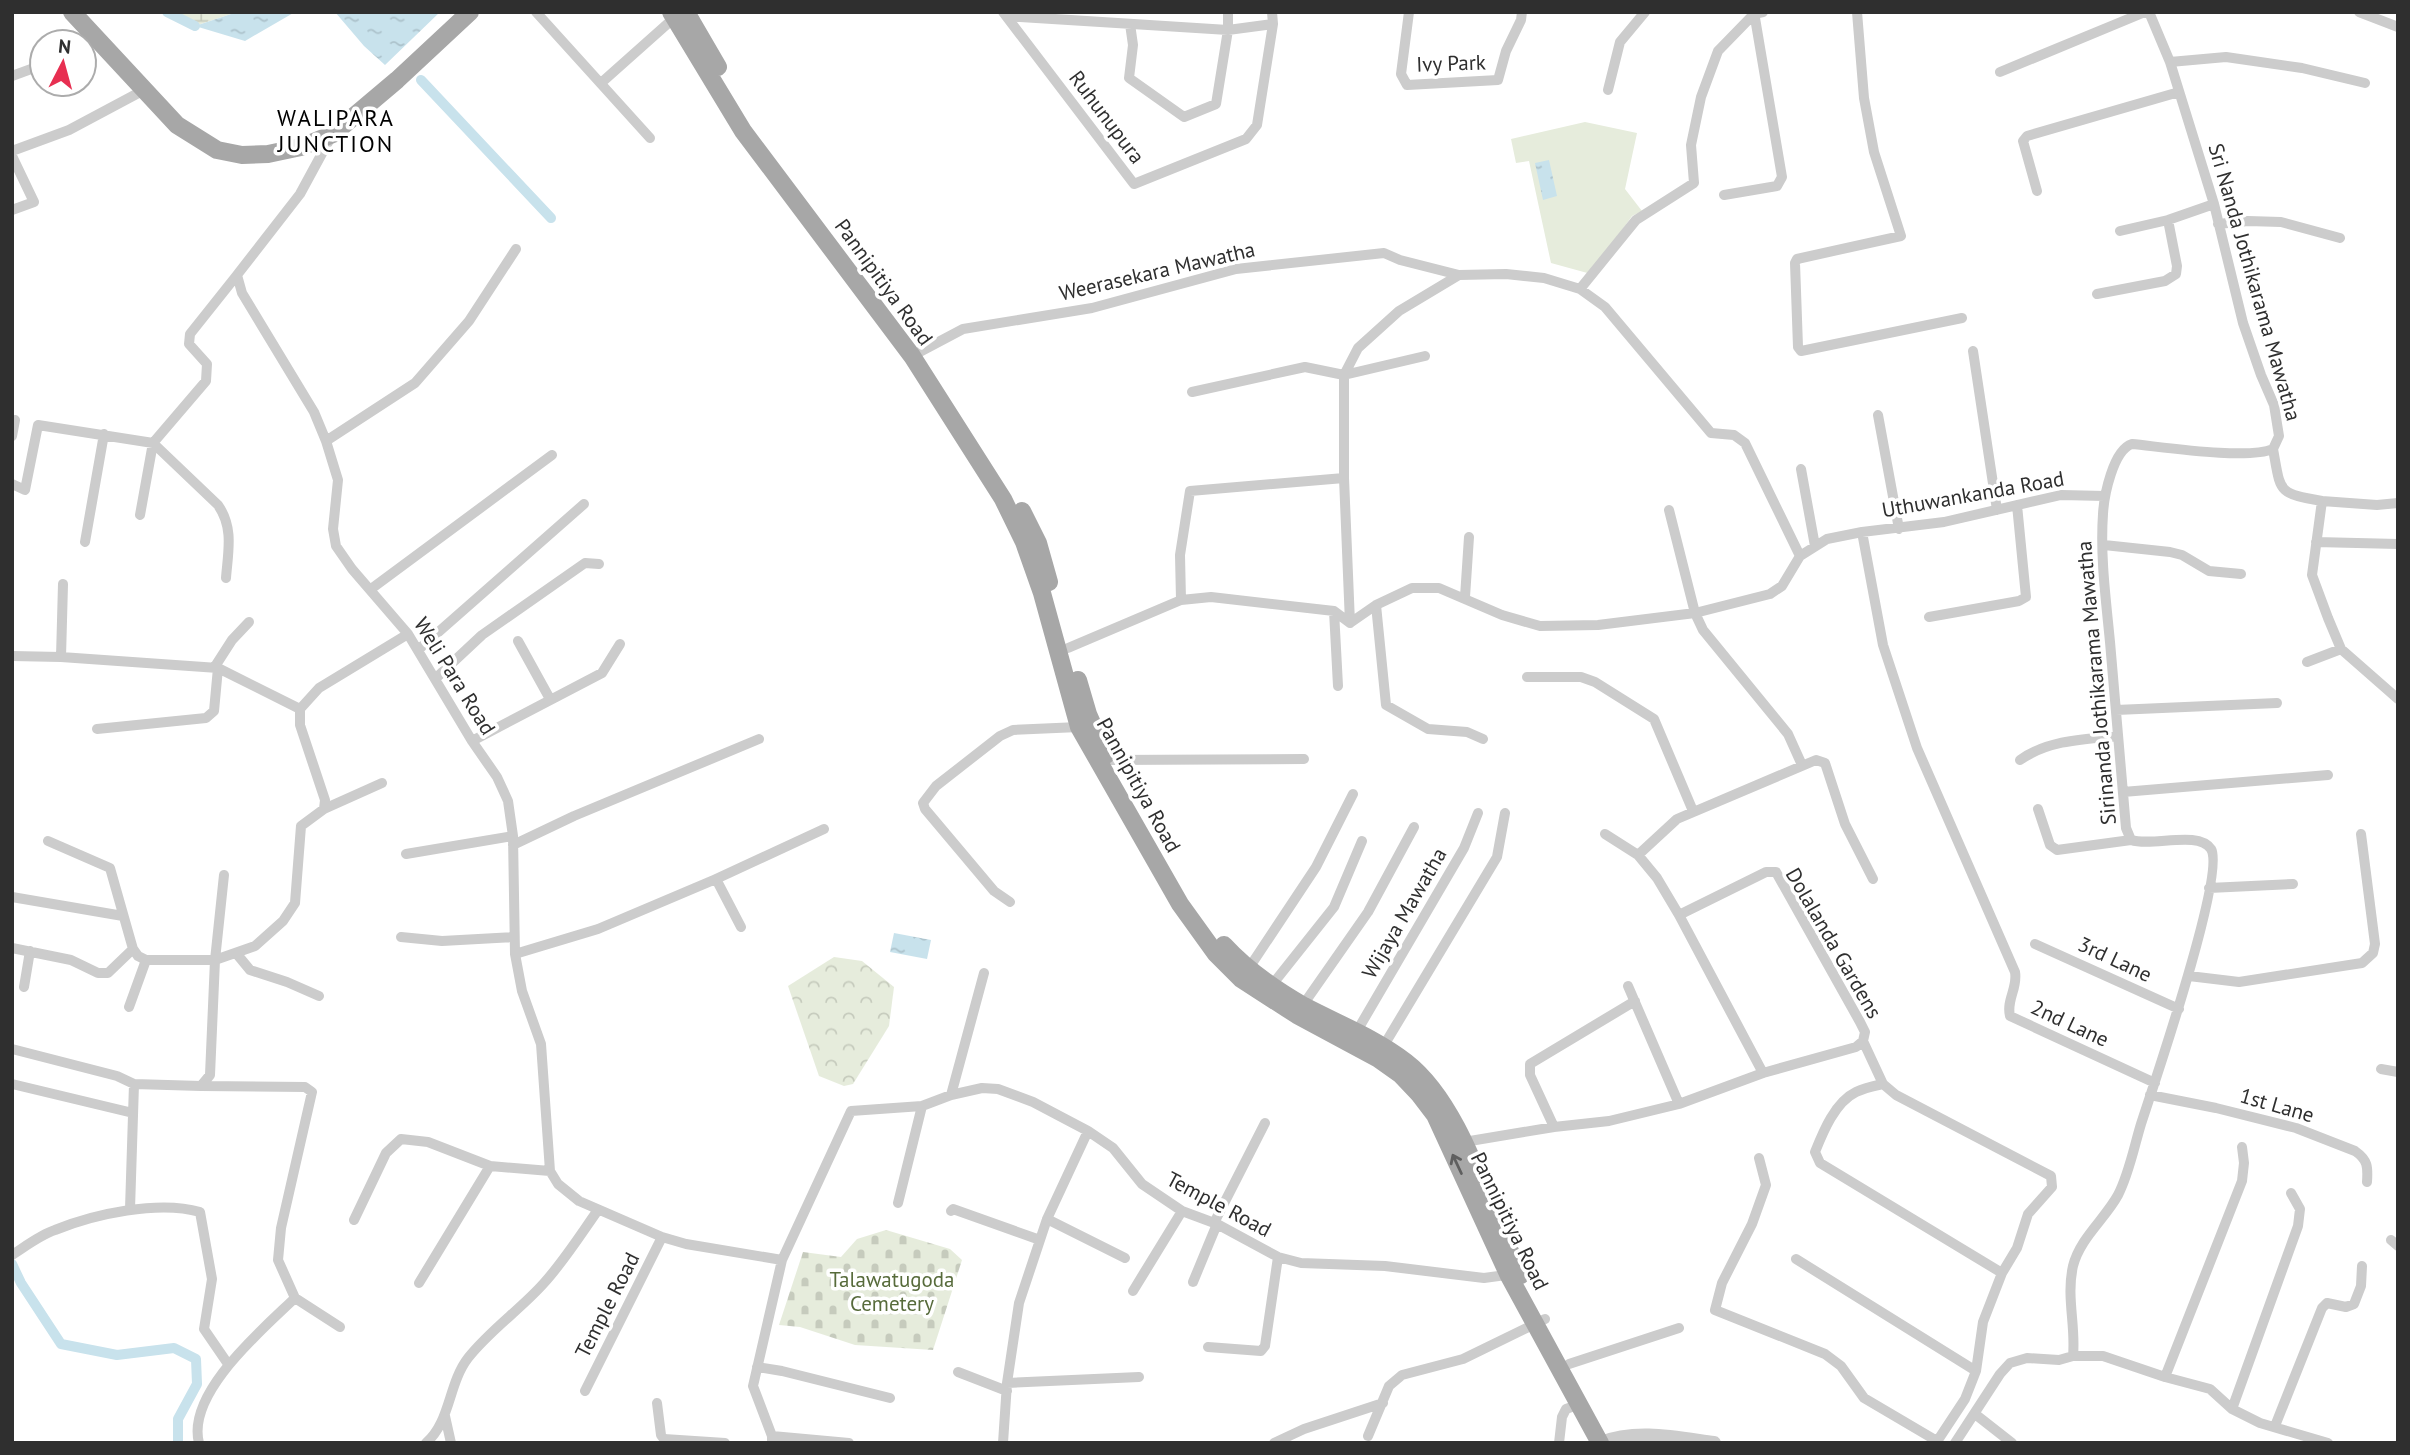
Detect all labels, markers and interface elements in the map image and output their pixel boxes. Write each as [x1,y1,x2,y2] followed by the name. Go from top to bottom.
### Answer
[28,28,98,98] north arrow
[57,34,72,59] text: N
[1416,48,1486,78] street label: Ivy Park
[1063,65,1151,169] street label: Ruhunupura
[277,103,395,158] district label: WALIPARA JUNCTION
[2202,140,2308,424] street label: Sri Nanda Jothikarama Mawatha
[829,213,939,351] street label: Pannipitiya Road
[1056,235,1258,307] street label: Weerasekara Mawatha
[1880,465,2066,523] street label: Uthuwankanda Road
[2070,540,2122,826] street label: Sirinanda Jothikarama Mawatha
[408,612,502,740] street label: Weli Para Road
[1091,713,1187,857] street label: Pannipitiya Road
[1356,843,1452,983] street label: Wijaya Mawatha
[1780,863,1888,1023] street label: Dolalanda Gardens
[2074,930,2156,988] street label: 3rd Lane
[2027,993,2113,1053] street label: 2nd Lane
[2237,1082,2317,1128] street label: 1st Lane
[1465,1148,1555,1294] street label: Pannipitiya Road
[1450,1154,1463,1175] one-way arrow
[1162,1165,1276,1243] street label: Temple Road
[569,1248,645,1362] street label: Temple Road
[830,1266,954,1317] park label: Talawatugoda Cemetery

